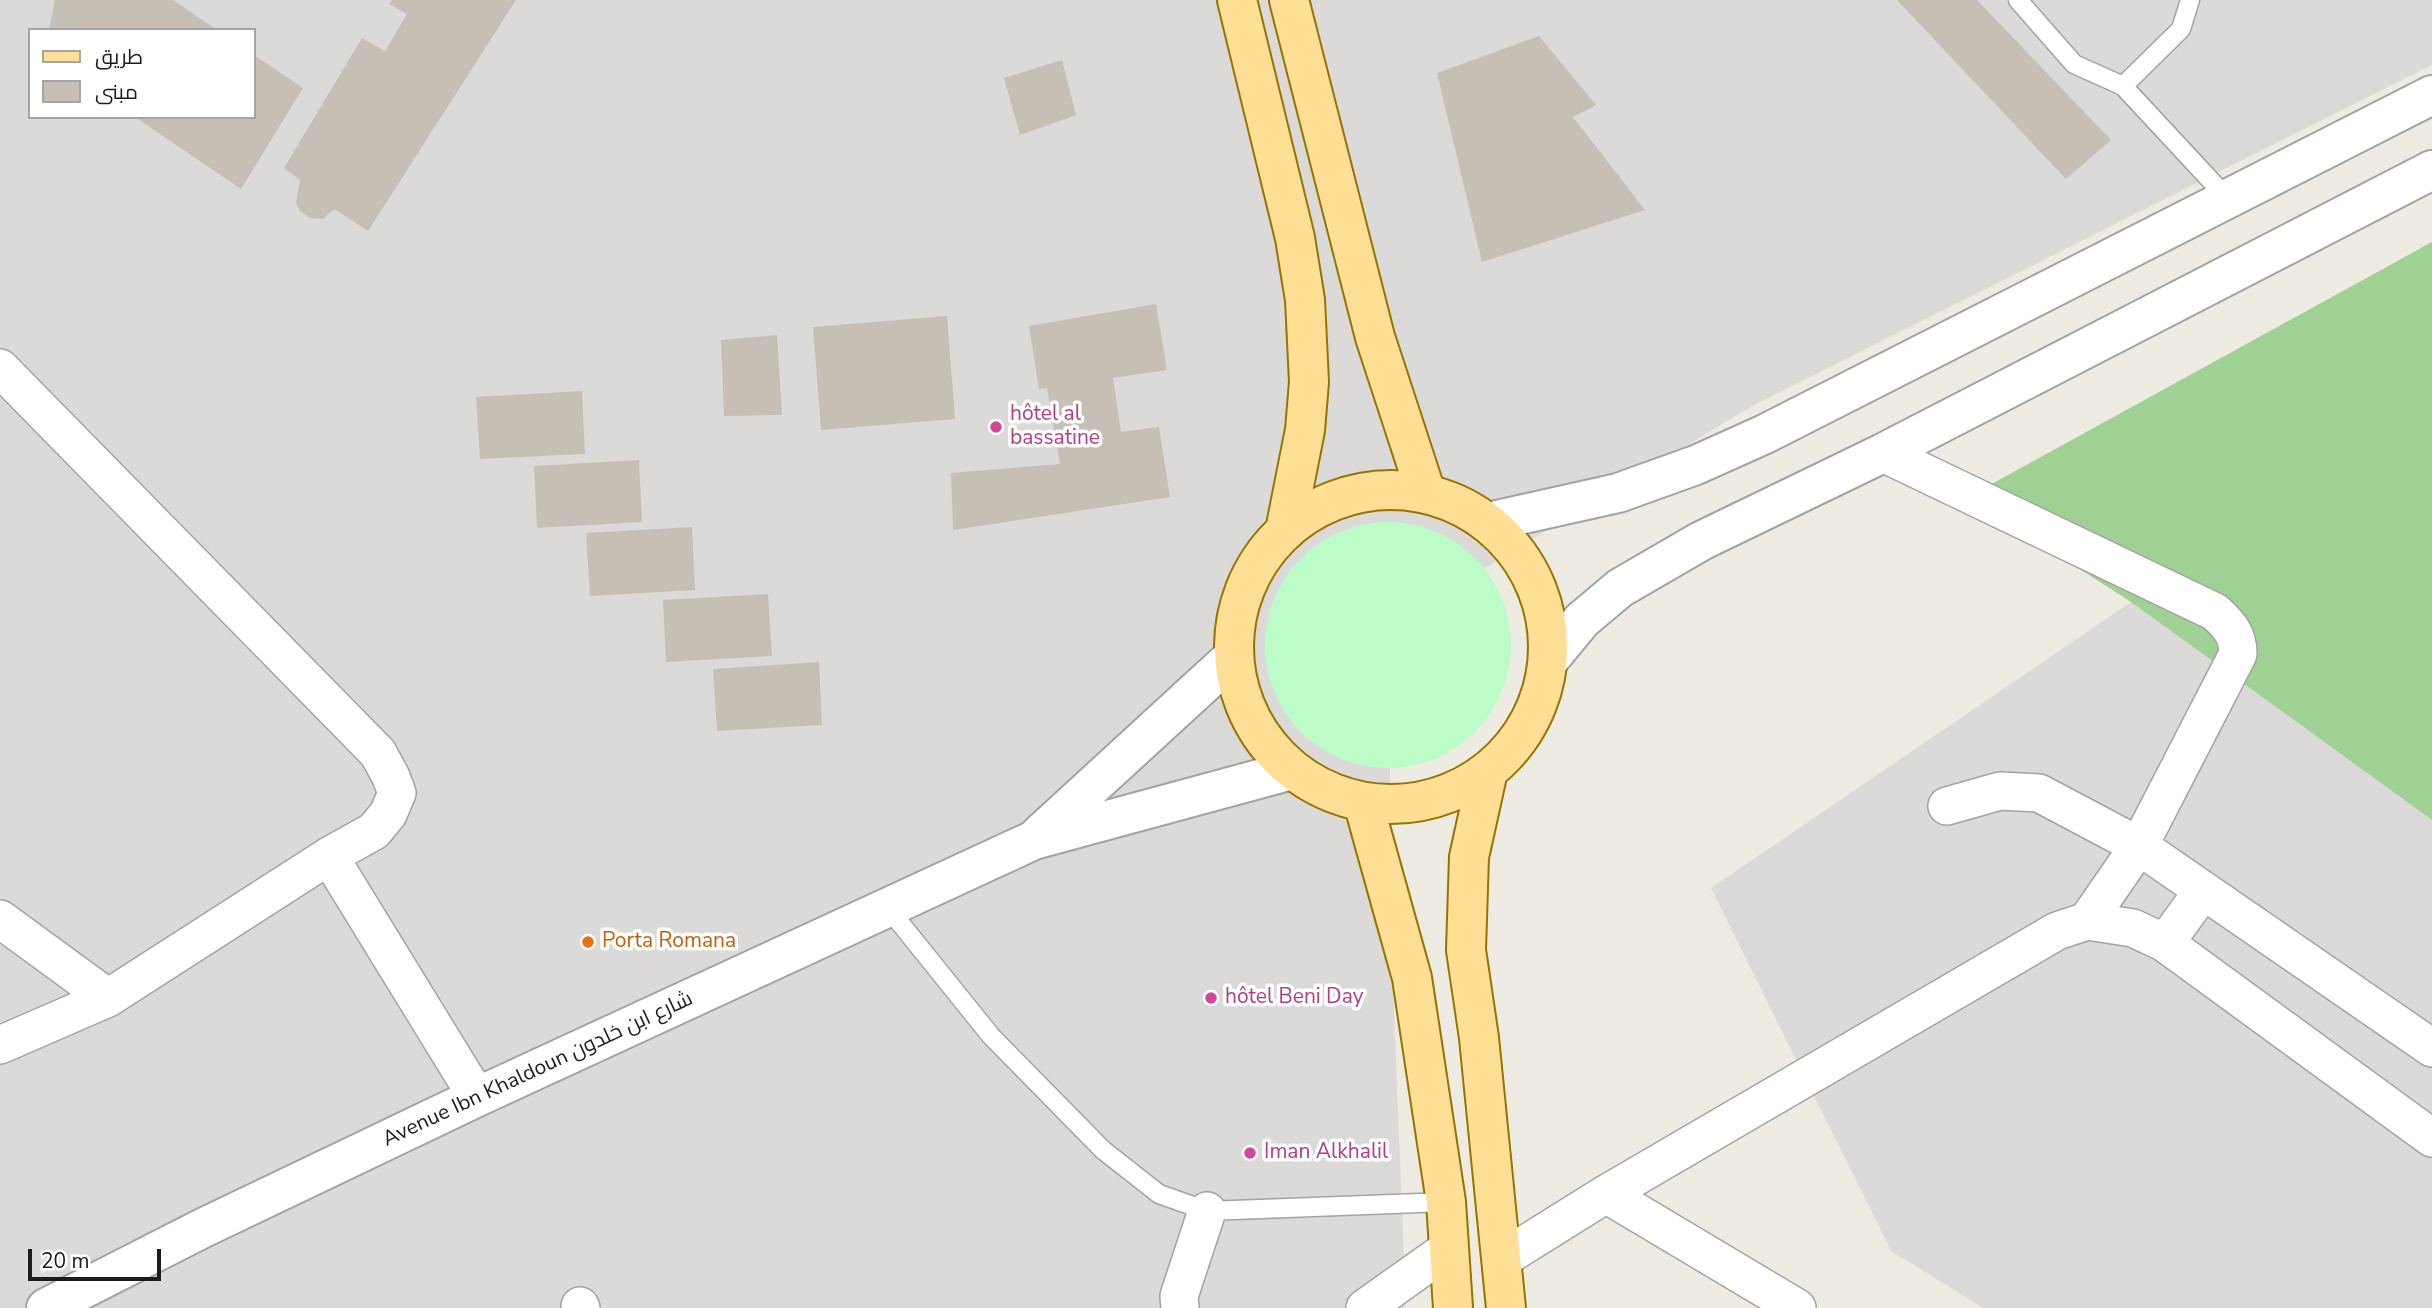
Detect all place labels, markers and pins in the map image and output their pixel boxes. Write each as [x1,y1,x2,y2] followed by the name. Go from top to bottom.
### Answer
[1010,402,1100,452] place label: hôtel al bassatine
[988,419,1004,435] marker: hôtel al bassatine
[602,929,736,955] place label: Porta Romana
[580,934,596,950] marker: Porta Romana
[1225,985,1363,1011] place label: hôtel Beni Day
[1203,990,1219,1006] marker: hôtel Beni Day
[1264,1140,1388,1166] place label: Iman Alkhalil
[1242,1145,1258,1161] marker: Iman Alkhalil

